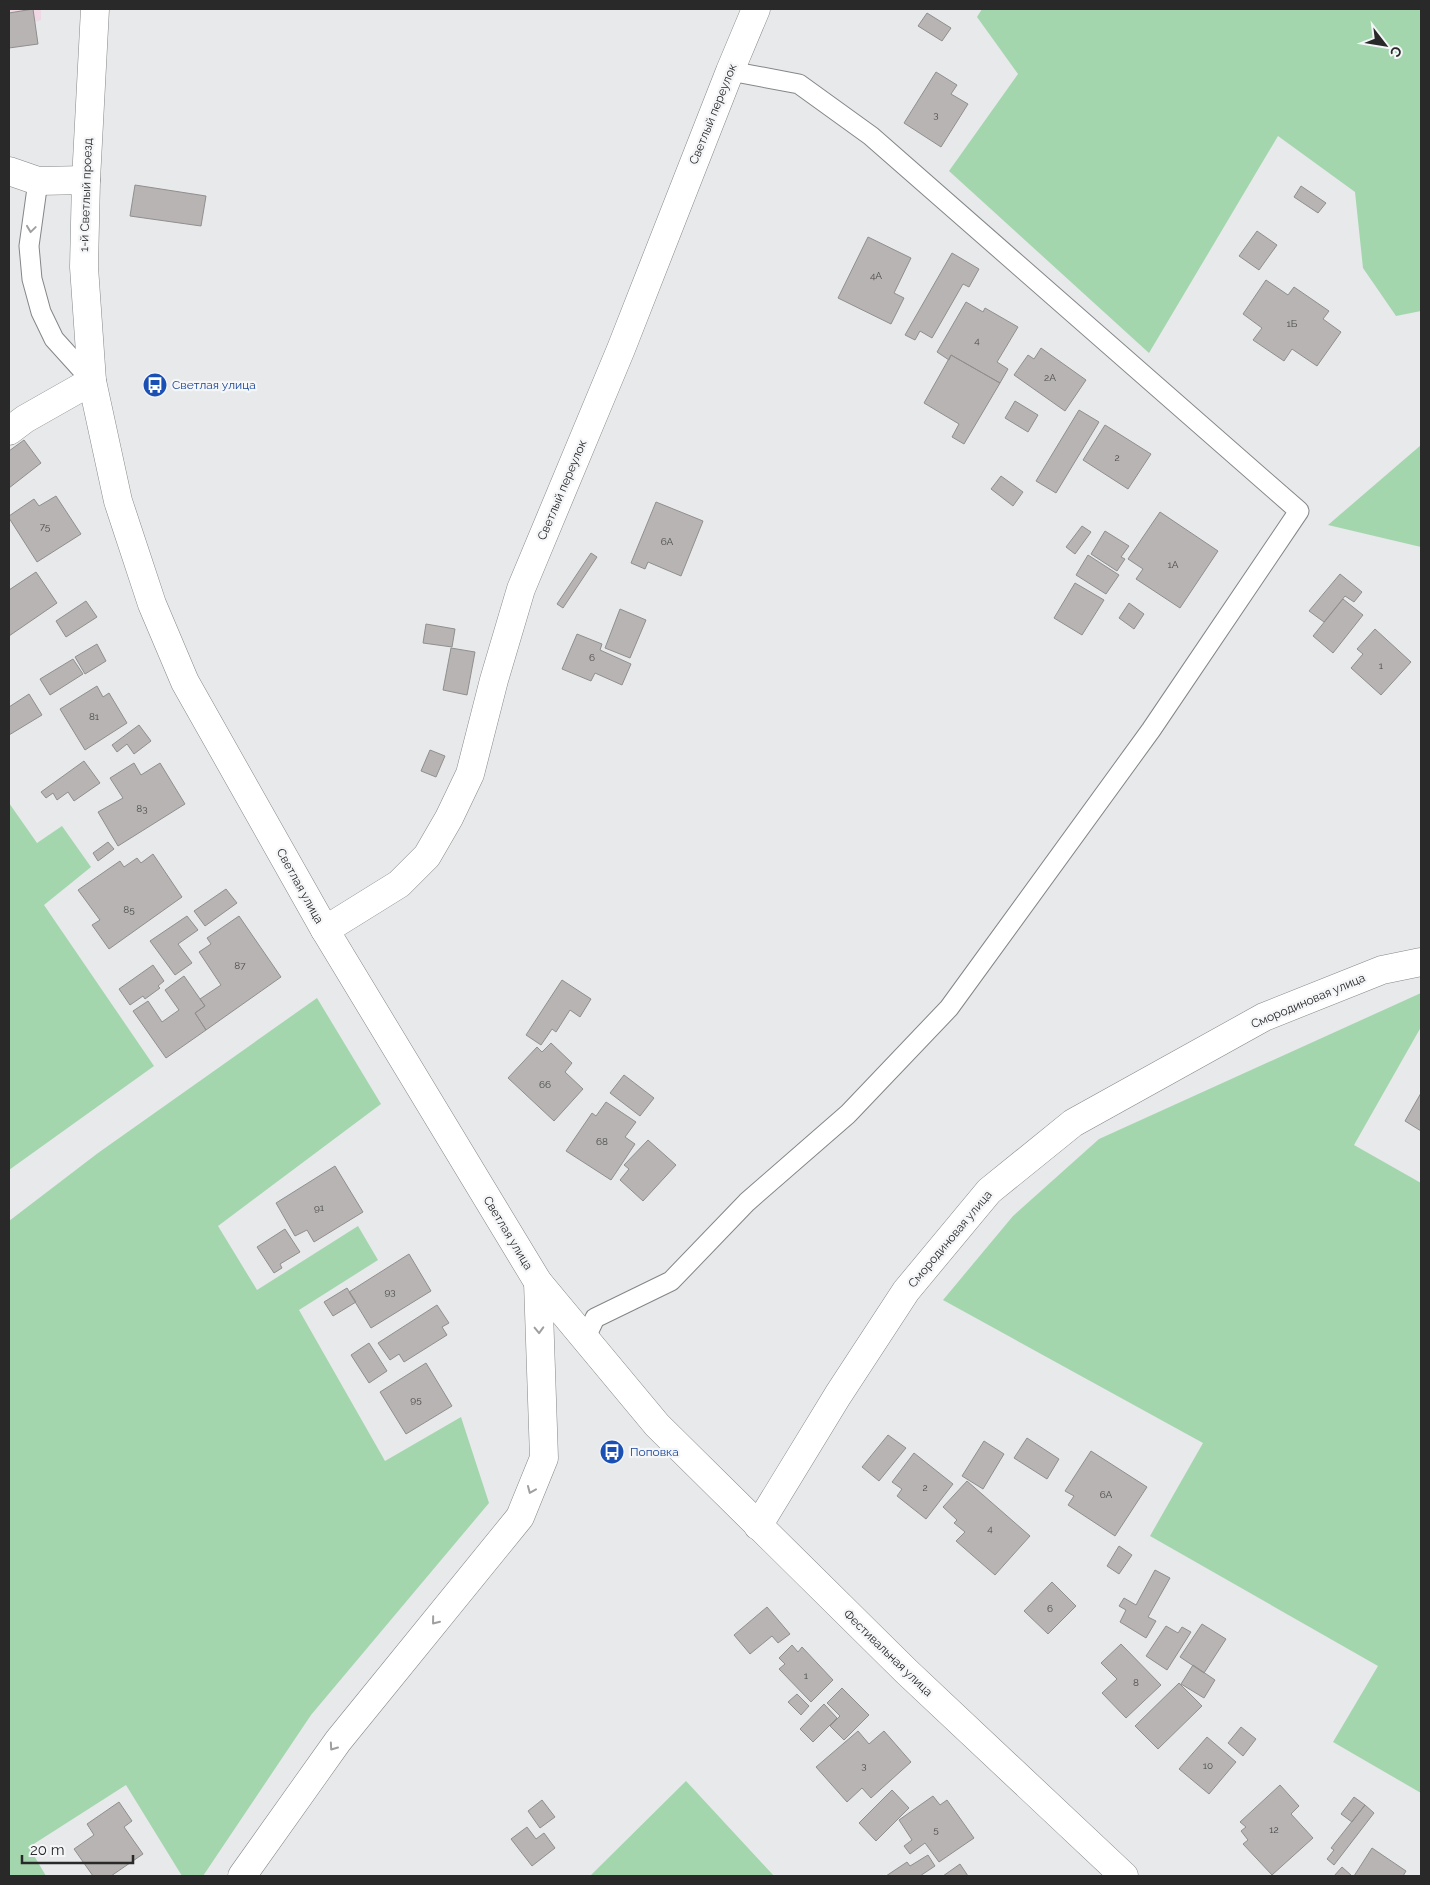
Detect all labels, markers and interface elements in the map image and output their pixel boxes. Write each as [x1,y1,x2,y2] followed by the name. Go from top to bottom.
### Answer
[1360,20,1410,70] north arrow
[1387,43,1405,60] text: С
[686,62,740,166] street label: Светлый переулок
[933,109,939,120] house number: 3
[77,138,95,252] street label: 1-й Светлый проезд
[26,225,37,233] one-way arrow
[870,270,882,281] house number: 4А
[1287,318,1298,329] house number: 1Б
[974,335,980,346] house number: 4
[142,372,168,398] bus stop icon: Светлая улица
[1044,372,1056,383] house number: 2А
[172,378,256,392] place label: Светлая улица
[535,438,589,542] street label: Светлый переулок
[1114,452,1120,463] house number: 2
[40,521,51,532] house number: 75
[661,536,674,547] house number: 6А
[1167,559,1179,570] house number: 1А
[589,652,595,663] house number: 6
[1379,660,1384,671] house number: 1
[89,711,100,722] house number: 81
[136,803,148,814] house number: 83
[274,846,326,926] street label: Светлая улица
[123,904,135,915] house number: 85
[234,960,246,971] house number: 87
[1249,971,1367,1031] street label: Смородиновая улица
[539,1079,551,1090] house number: 66
[596,1136,608,1147] house number: 68
[905,1188,995,1290] street label: Смородиновая улица
[480,1194,536,1272] street label: Светлая улица
[314,1202,325,1213] house number: 91
[384,1286,396,1297] house number: 93
[534,1327,545,1335] one-way arrow
[410,1394,422,1405] house number: 95
[599,1439,625,1465] bus stop icon: Поповка
[630,1445,679,1459] place label: Поповка
[922,1482,928,1493] house number: 2
[526,1485,537,1494] one-way arrow
[1100,1489,1113,1500] house number: 6А
[987,1523,993,1534] house number: 4
[1047,1603,1053,1614] house number: 6
[841,1607,935,1699] street label: Фестивальная улица
[432,1615,441,1624] one-way arrow
[804,1670,809,1681] house number: 1
[1133,1677,1139,1688] house number: 8
[331,1741,339,1750] one-way arrow
[861,1760,867,1771] house number: 3
[1203,1760,1213,1771] house number: 10
[933,1824,939,1835] house number: 5
[1269,1824,1279,1835] house number: 12
[22,1832,134,1864] scale bar
[30,1841,65,1859] text: 20 m

